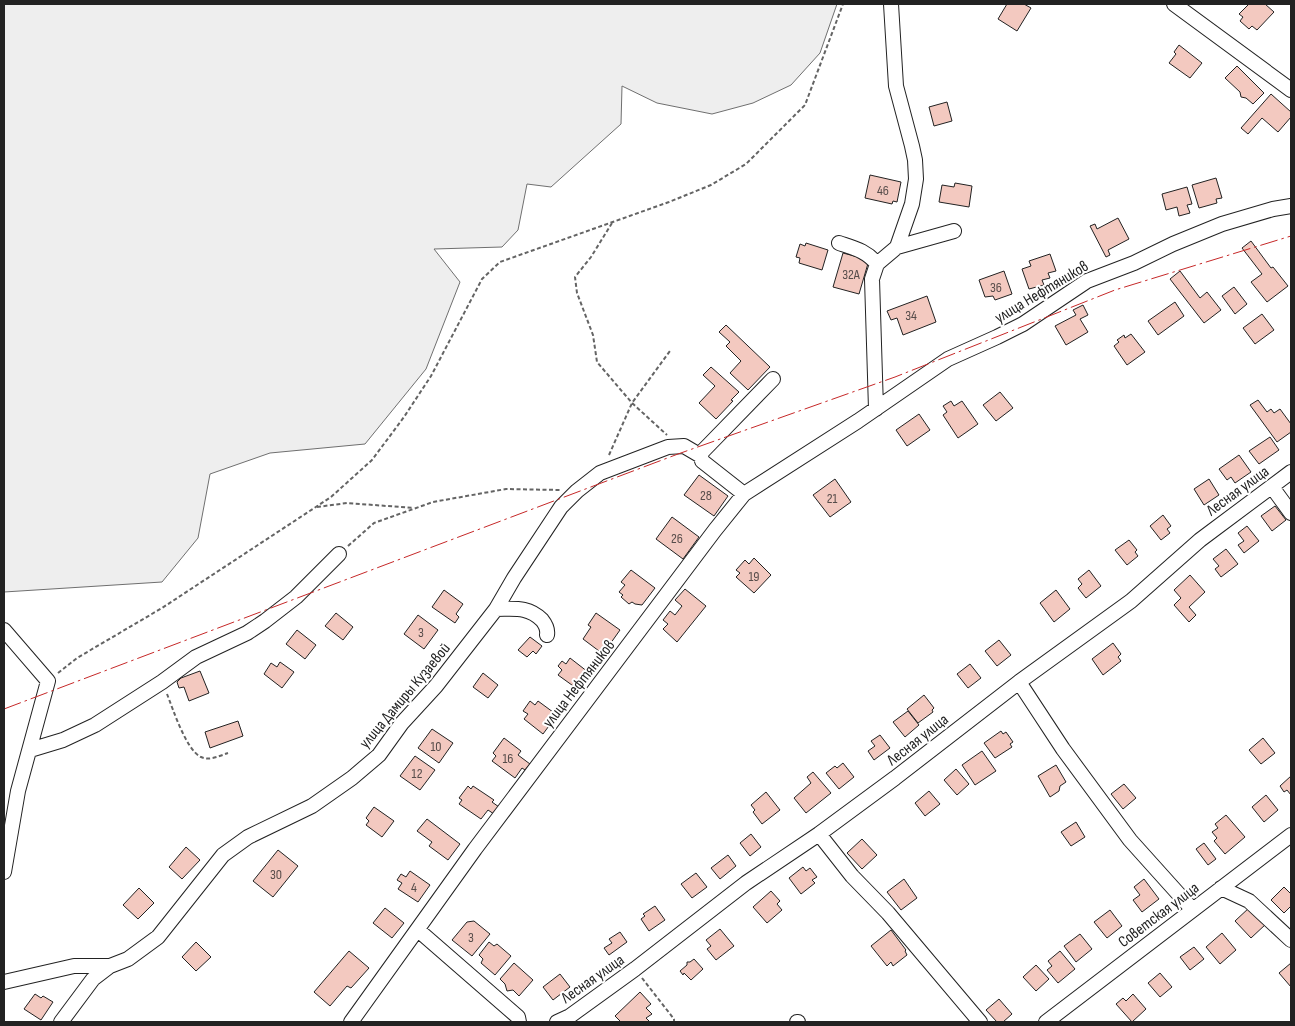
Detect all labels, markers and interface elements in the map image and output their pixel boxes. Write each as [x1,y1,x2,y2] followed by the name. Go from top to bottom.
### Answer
[877,182,889,199] house number: 46
[991,257,1092,328] street label: улица Нефтяников
[842,266,861,283] house number: 32А
[990,279,1002,296] house number: 36
[905,307,917,324] house number: 34
[1202,462,1273,521] street label: Лесная улица
[700,487,712,504] house number: 28
[827,490,837,507] house number: 21
[671,530,683,547] house number: 26
[748,568,760,585] house number: 19
[418,624,424,641] house number: 3
[539,636,619,732] street label: улица Нефтяников
[356,639,455,752] street label: улица Дамиры Кузаевой
[883,710,952,771] street label: Лесная улица
[430,738,442,755] house number: 10
[502,750,514,767] house number: 16
[412,765,423,782] house number: 12
[270,866,282,883] house number: 30
[411,879,417,896] house number: 4
[1115,879,1203,952] street label: Советская улица
[468,929,474,946] house number: 3
[557,951,628,1008] street label: Лесная улица

